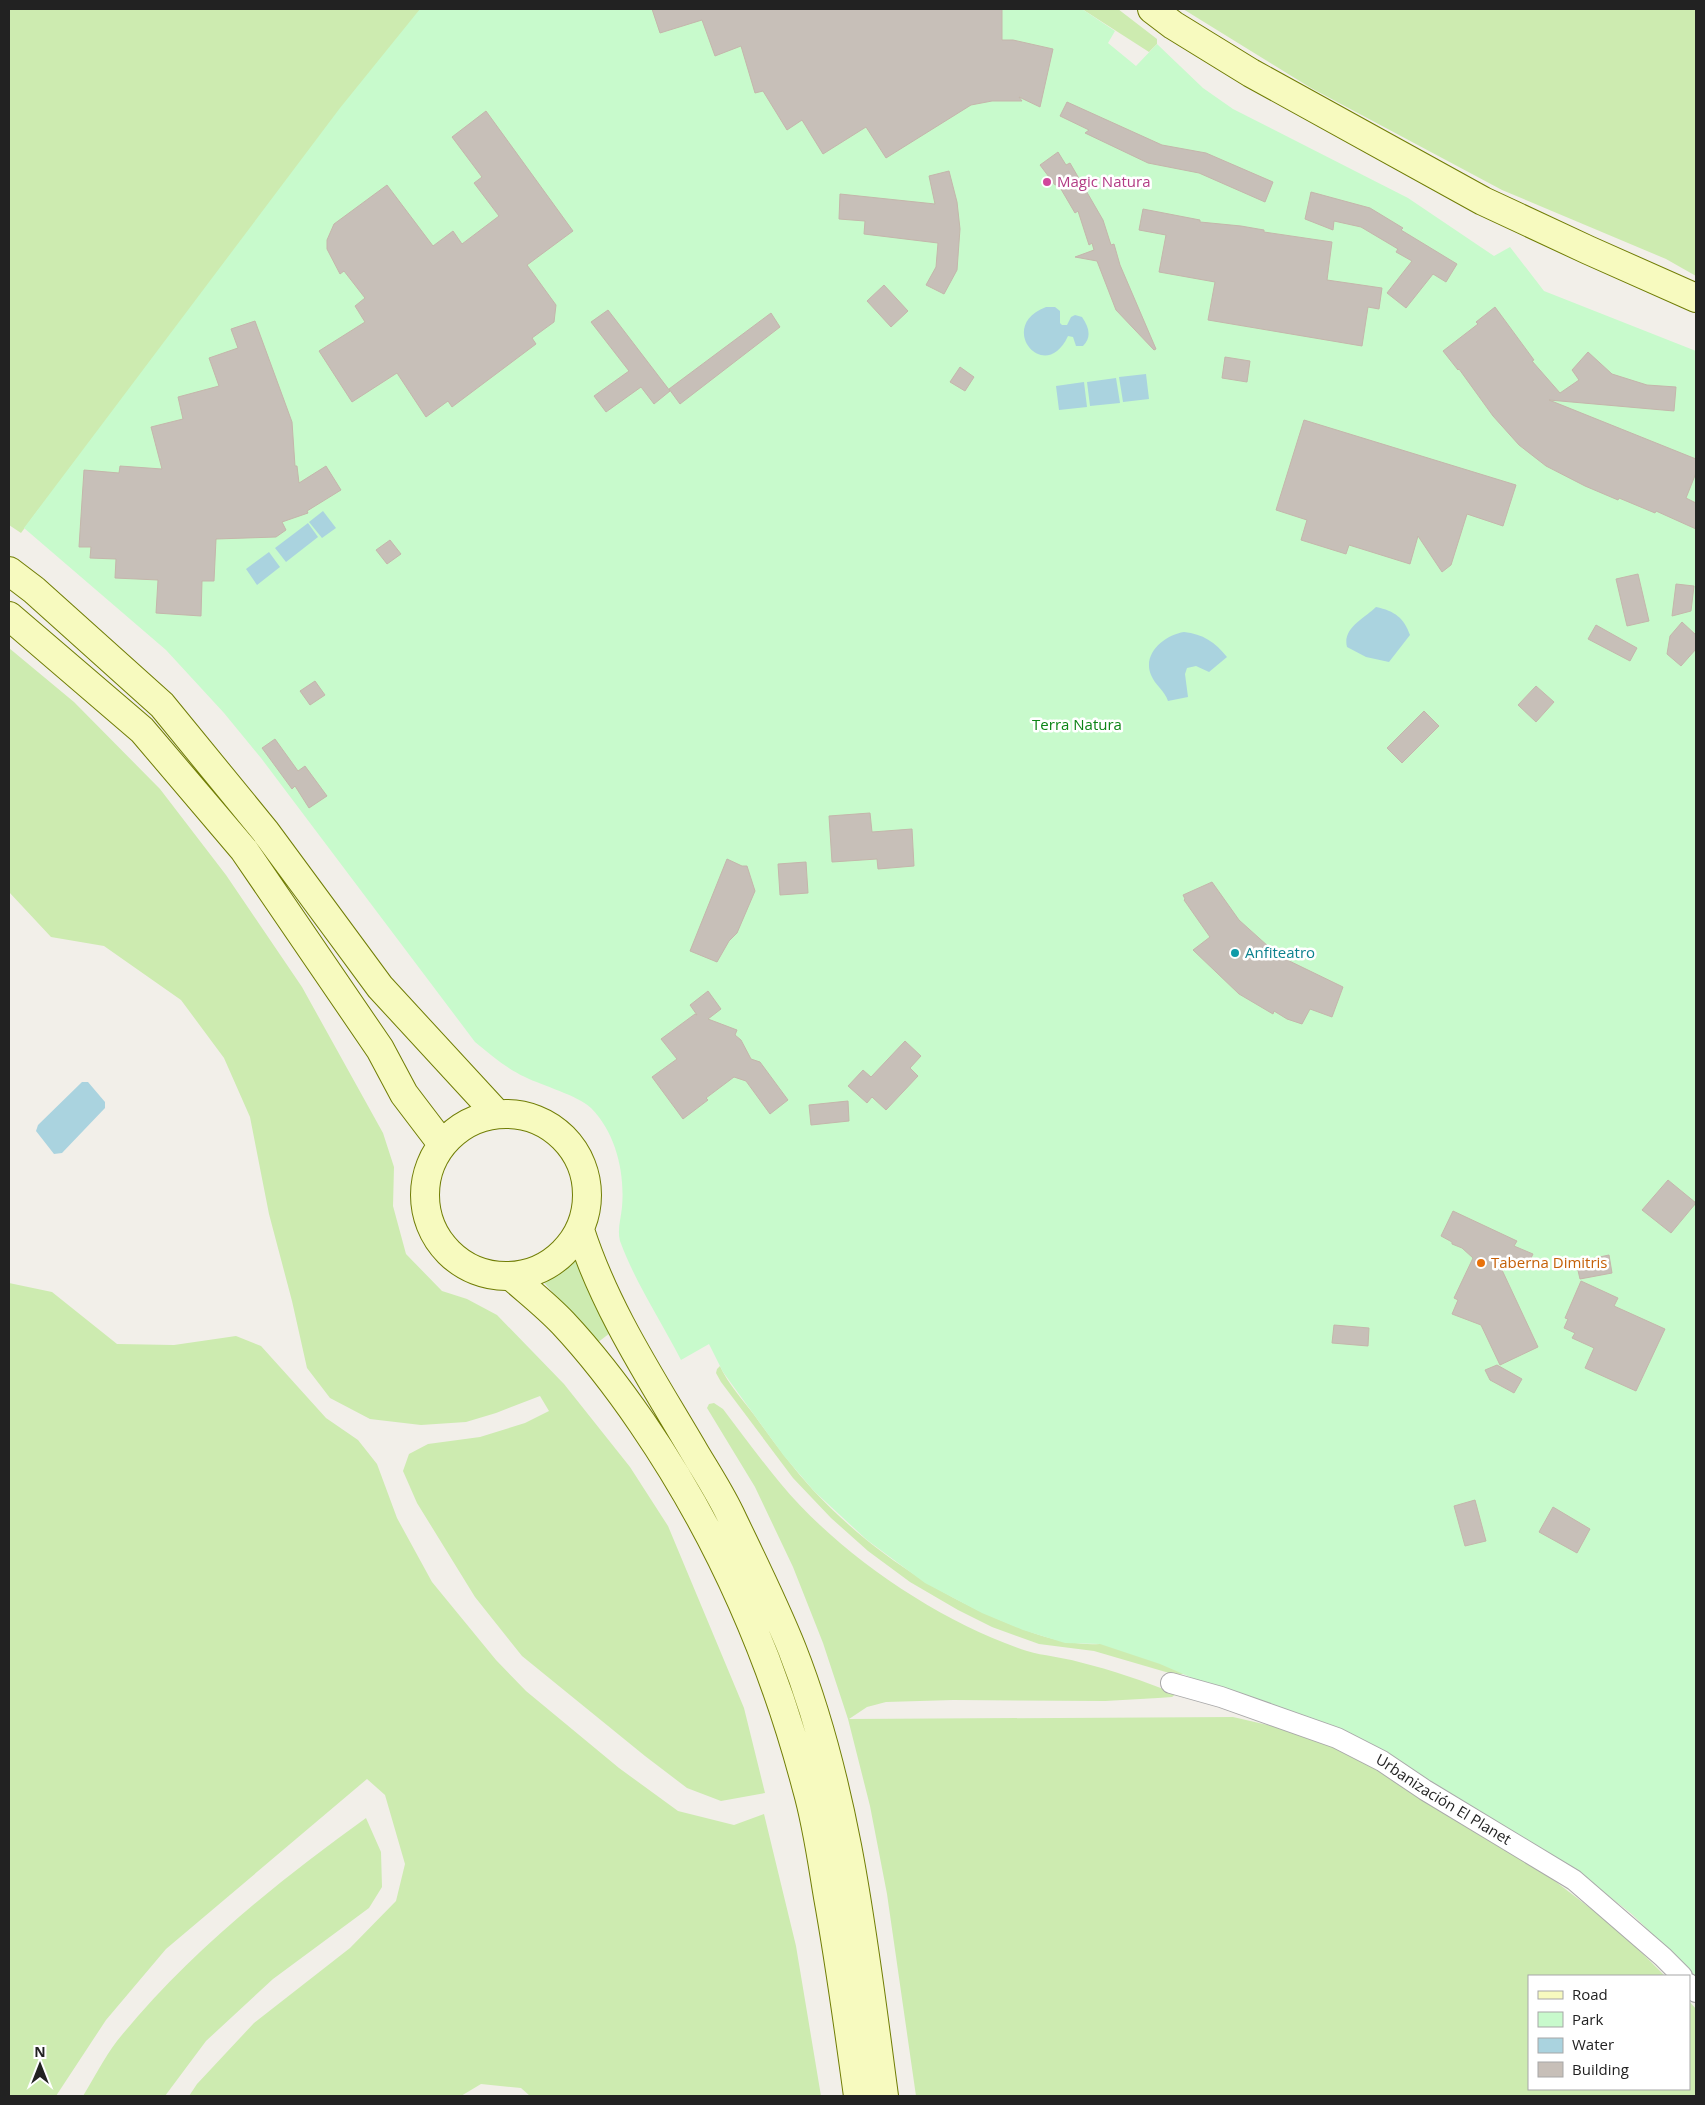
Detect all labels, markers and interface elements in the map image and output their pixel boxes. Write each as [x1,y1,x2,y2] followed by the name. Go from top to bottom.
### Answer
[1057,171,1150,191] place label: Magic Natura
[1041,176,1053,188] marker: Magic Natura
[1032,714,1122,734] park label: Terra Natura
[1245,942,1315,962] place label: Anfiteatro
[1229,947,1241,959] marker: Anfiteatro
[1491,1252,1608,1272] place label: Taberna Dimitris
[1475,1257,1487,1269] marker: Taberna Dimitris
[1373,1749,1515,1849] street label: Urbanización El Planet
[1528,1975,1690,2090] legend
[1572,1984,1608,2004] text: Road
[1572,2009,1603,2029] text: Park
[1572,2034,1614,2054] text: Water
[15,2040,65,2090] north arrow
[34,2042,46,2061] text: N
[1572,2059,1629,2079] text: Building

